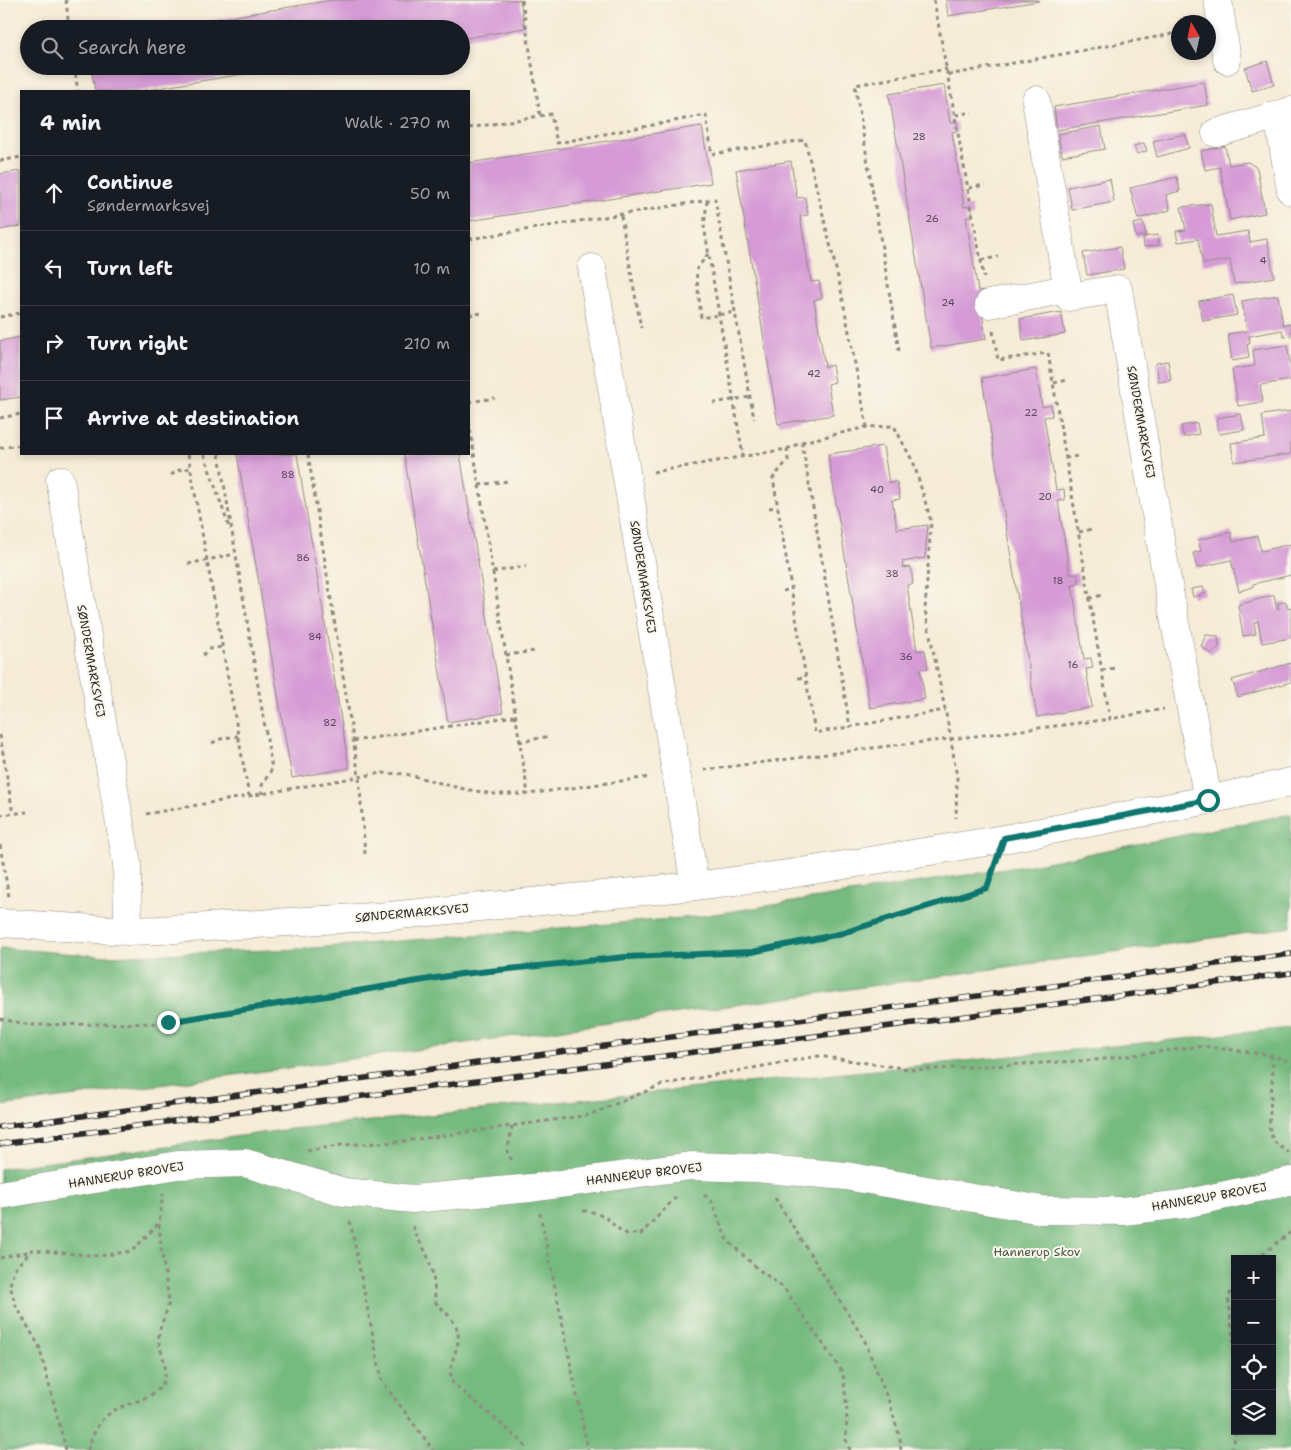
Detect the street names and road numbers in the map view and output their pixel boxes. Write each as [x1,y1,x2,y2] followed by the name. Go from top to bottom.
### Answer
[1123,364,1159,480] street label: SØNDERMARKSVEJ
[626,519,660,635] street label: SØNDERMARKSVEJ
[73,603,109,719] street label: SØNDERMARKSVEJ
[355,900,469,926] street label: SØNDERMARKSVEJ
[67,1158,185,1192] street label: HANNERUP BROVEJ
[585,1159,703,1189] street label: HANNERUP BROVEJ
[1150,1179,1268,1215] street label: HANNERUP BROVEJ

